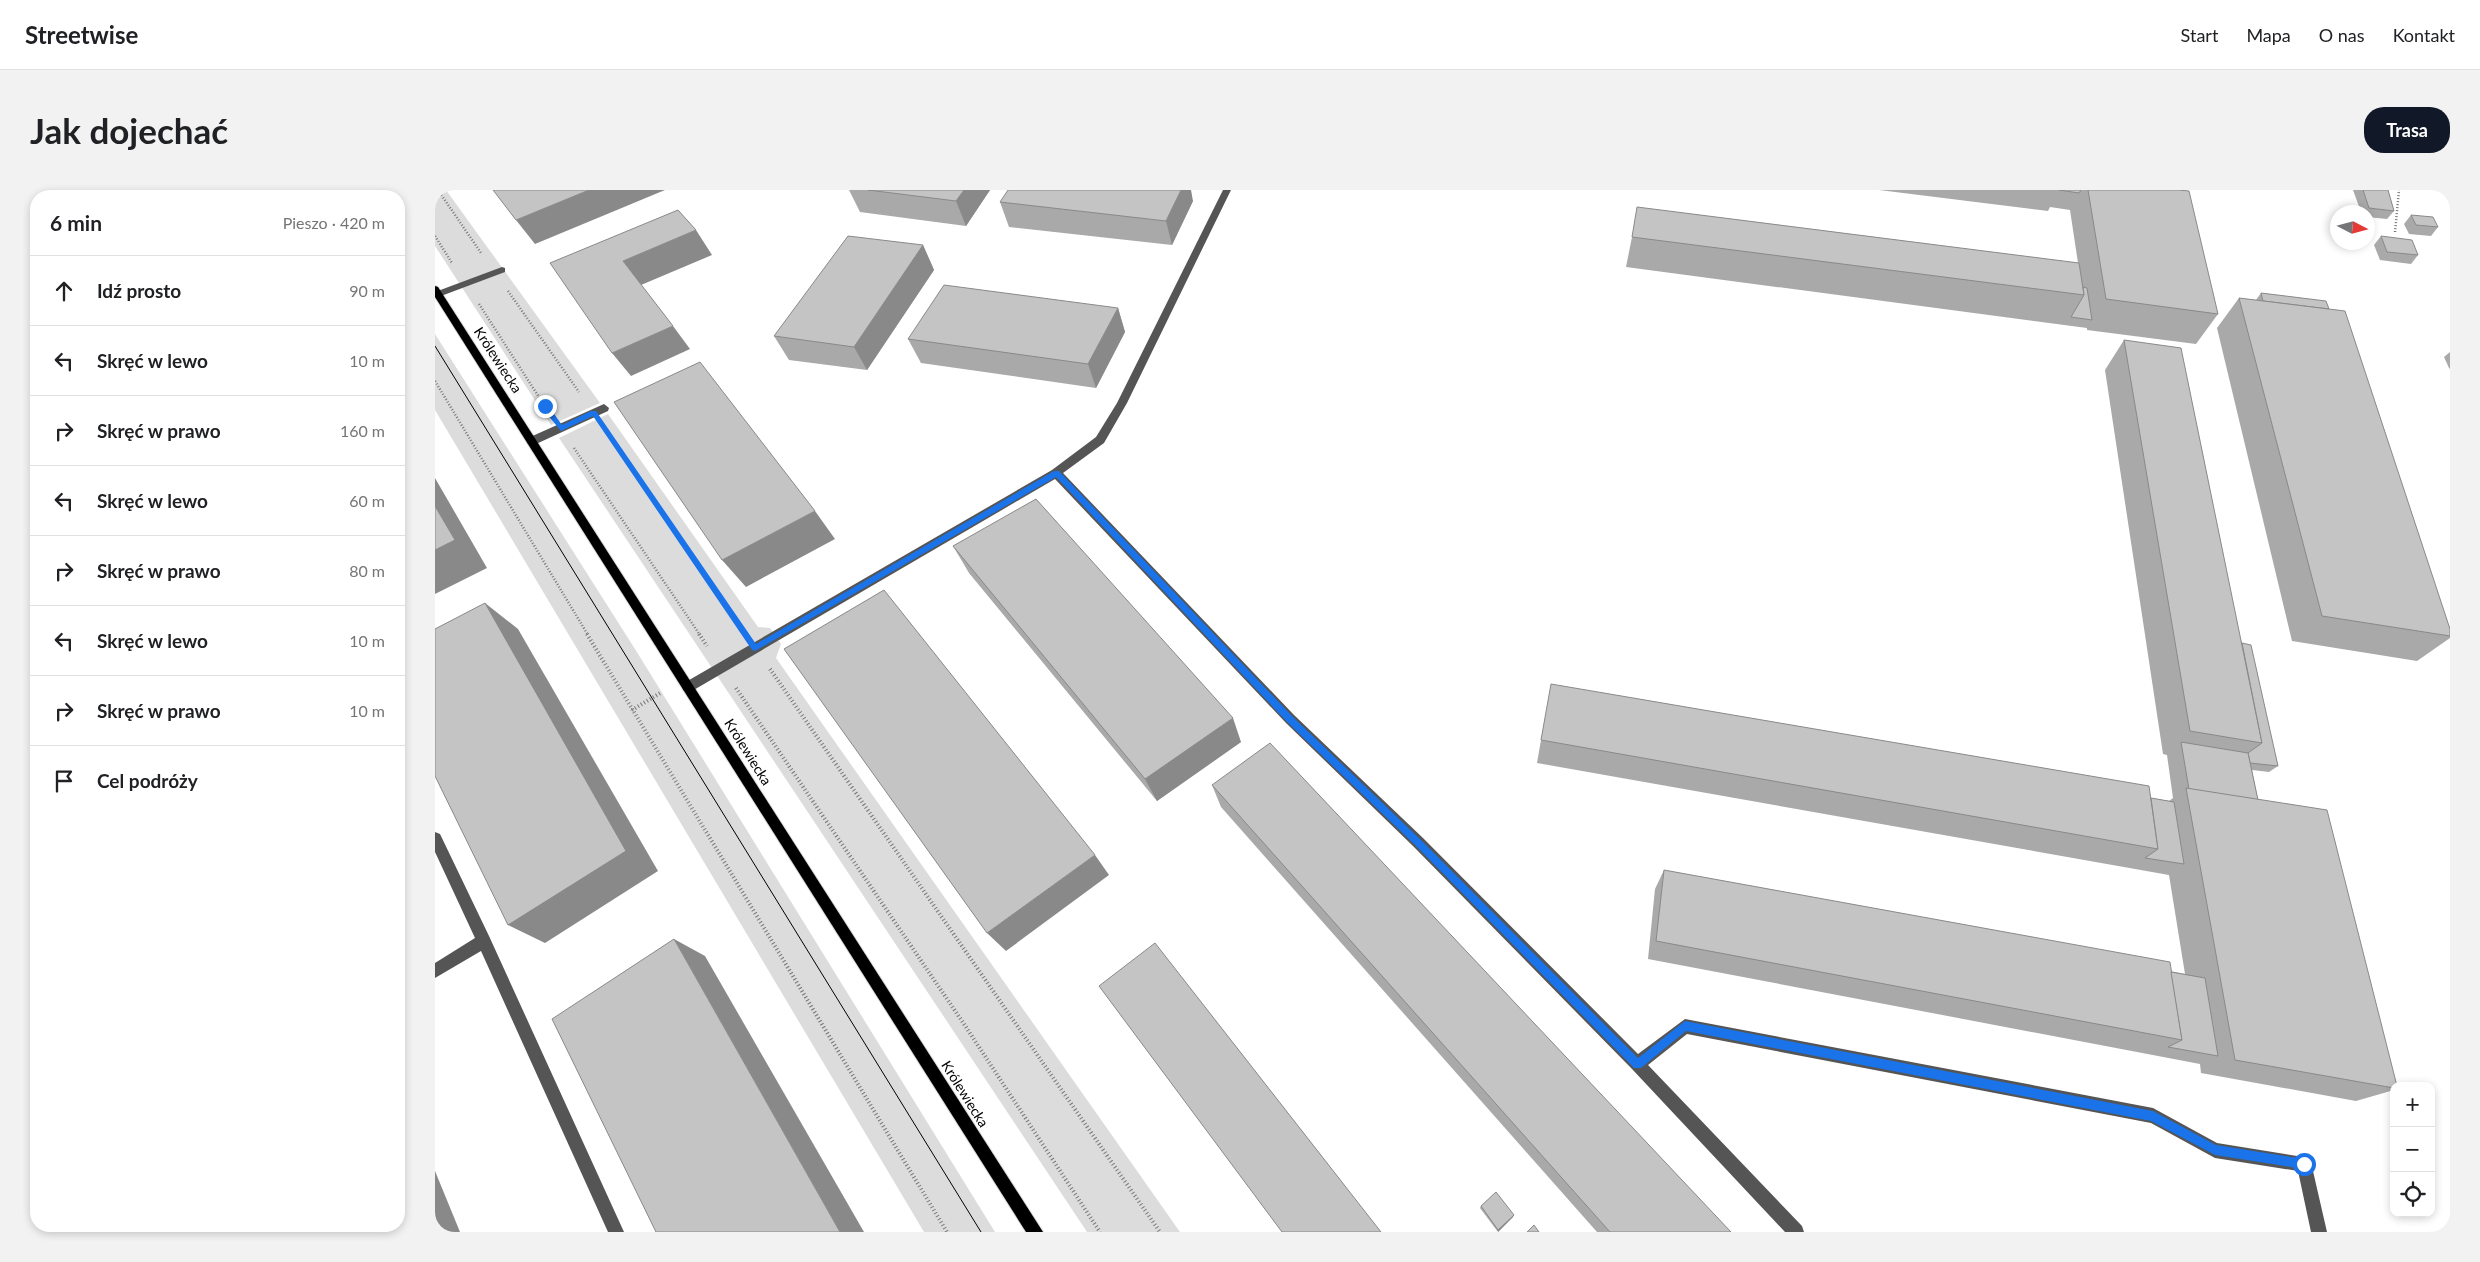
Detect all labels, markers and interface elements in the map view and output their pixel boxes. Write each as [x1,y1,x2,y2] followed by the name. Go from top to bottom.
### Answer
[25,20,138,49] text: Streetwise
[2181,24,2218,46] text: Start
[2246,24,2291,46] text: Mapa
[2319,24,2365,46] text: O nas
[2393,24,2455,46] text: Kontakt
[2364,107,2450,153] button: Trasa
[30,109,228,151] text: Jak dojechać
[2330,205,2375,250] north arrow
[50,210,102,235] text: 6 min
[283,213,385,232] text: Pieszo · 420 m
[50,277,78,305] icon: ahead
[97,279,181,302] text: Idź prosto
[349,281,385,300] text: 90 m
[471,324,526,396] street label: Królewiecka
[50,347,78,375] icon: left
[97,349,208,372] text: Skręć w lewo
[349,351,385,370] text: 10 m
[534,395,557,418] route end
[50,417,78,445] icon: right
[97,419,221,442] text: Skręć w prawo
[340,421,385,440] text: 160 m
[50,487,78,515] icon: left
[97,489,208,512] text: Skręć w lewo
[349,491,385,510] text: 60 m
[50,557,78,585] icon: right
[97,559,221,582] text: Skręć w prawo
[349,561,385,580] text: 80 m
[50,627,78,655] icon: left
[97,629,208,652] text: Skręć w lewo
[349,631,385,650] text: 10 m
[50,697,78,725] icon: right
[97,699,221,722] text: Skręć w prawo
[349,701,385,720] text: 10 m
[721,715,776,788] street label: Królewiecka
[50,767,78,795] icon: arrive
[97,769,198,792] text: Cel podróży
[938,1057,993,1130] street label: Królewiecka
[2390,1082,2435,1217] map controls
[2390,1082,2435,1127] button: +
[2390,1127,2435,1172] button: −
[2293,1153,2316,1176] route start
[2390,1172,2435,1217] button: locate

